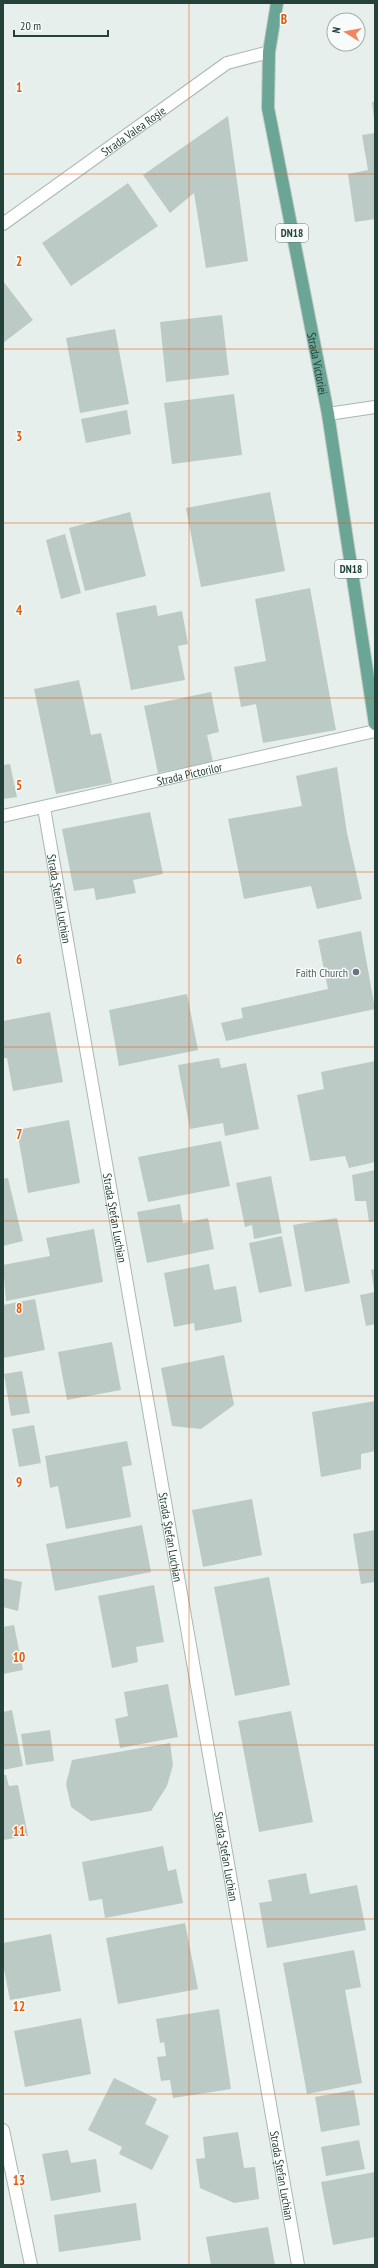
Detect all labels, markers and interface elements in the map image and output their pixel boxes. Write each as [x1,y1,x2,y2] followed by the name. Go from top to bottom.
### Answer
[281,11,287,28] text: B
[14,12,108,38] scale bar
[326,12,366,52] north arrow
[20,18,41,33] text: 20 m
[329,26,344,34] text: N
[16,79,22,96] text: 1
[98,102,168,159] street label: Strada Valea Roșie
[276,224,308,242] road number: DN18
[16,253,22,270] text: 2
[305,331,332,396] street label: Strada Victoriei
[16,428,22,445] text: 3
[335,560,367,578] road number: DN18
[16,602,23,619] text: 4
[155,759,224,788] street label: Strada Pictorilor
[16,777,22,794] text: 5
[45,853,75,944] street label: Strada Ștefan Luchian
[16,951,22,968] text: 6
[296,965,348,980] place label: Faith Church
[351,967,361,977] marker: Faith Church
[16,1126,22,1143] text: 7
[100,1172,131,1264] street label: Strada Ștefan Luchian
[16,1300,22,1317] text: 8
[16,1474,22,1491] text: 9
[156,1491,186,1583] street label: Strada Ștefan Luchian
[13,1649,25,1666] text: 10
[212,1810,242,1902] street label: Strada Ștefan Luchian
[13,1823,25,1840] text: 11
[13,1998,25,2015] text: 12
[267,2130,298,2221] street label: Strada Ștefan Luchian
[13,2172,25,2189] text: 13

